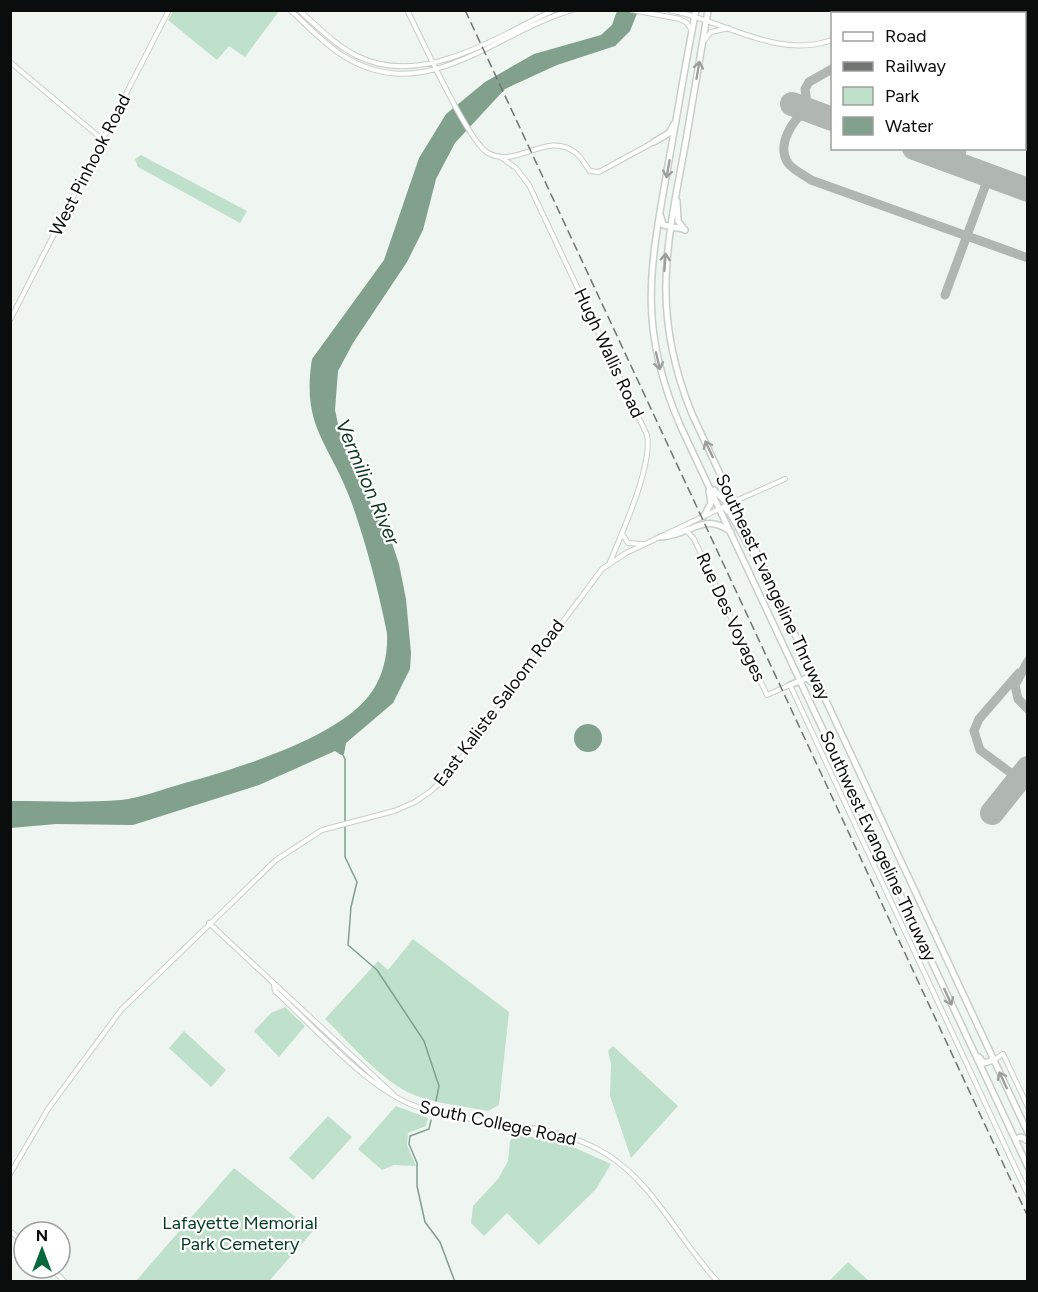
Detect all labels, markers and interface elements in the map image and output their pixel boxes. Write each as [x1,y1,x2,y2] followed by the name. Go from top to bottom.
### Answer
[831,12,1026,150] legend
[885,25,926,47] text: Road
[885,55,947,77] text: Railway
[692,61,703,80] one-way arrow
[885,85,920,107] text: Park
[45,90,135,240] street label: West Pinhook Road
[885,115,933,137] text: Water
[662,158,673,178] one-way arrow
[660,253,671,273] one-way arrow
[569,285,649,421] street label: Hugh Wallis Road
[652,352,664,371] one-way arrow
[331,415,406,550] water label: Vermilion River
[702,441,714,459] one-way arrow
[711,470,835,704] street label: Southeast Evangeline Thruway
[691,549,771,685] street label: Rue Des Voyages
[429,615,569,791] street label: East Kaliste Saloom Road
[815,727,941,965] street label: Southwest Evangeline Thruway
[943,987,955,1005] one-way arrow
[996,1072,1008,1090] one-way arrow
[417,1096,579,1150] street label: South College Road
[162,1212,318,1255] park label: Lafayette Memorial Park Cemetery
[12,1220,72,1280] north arrow
[36,1226,48,1245] text: N

